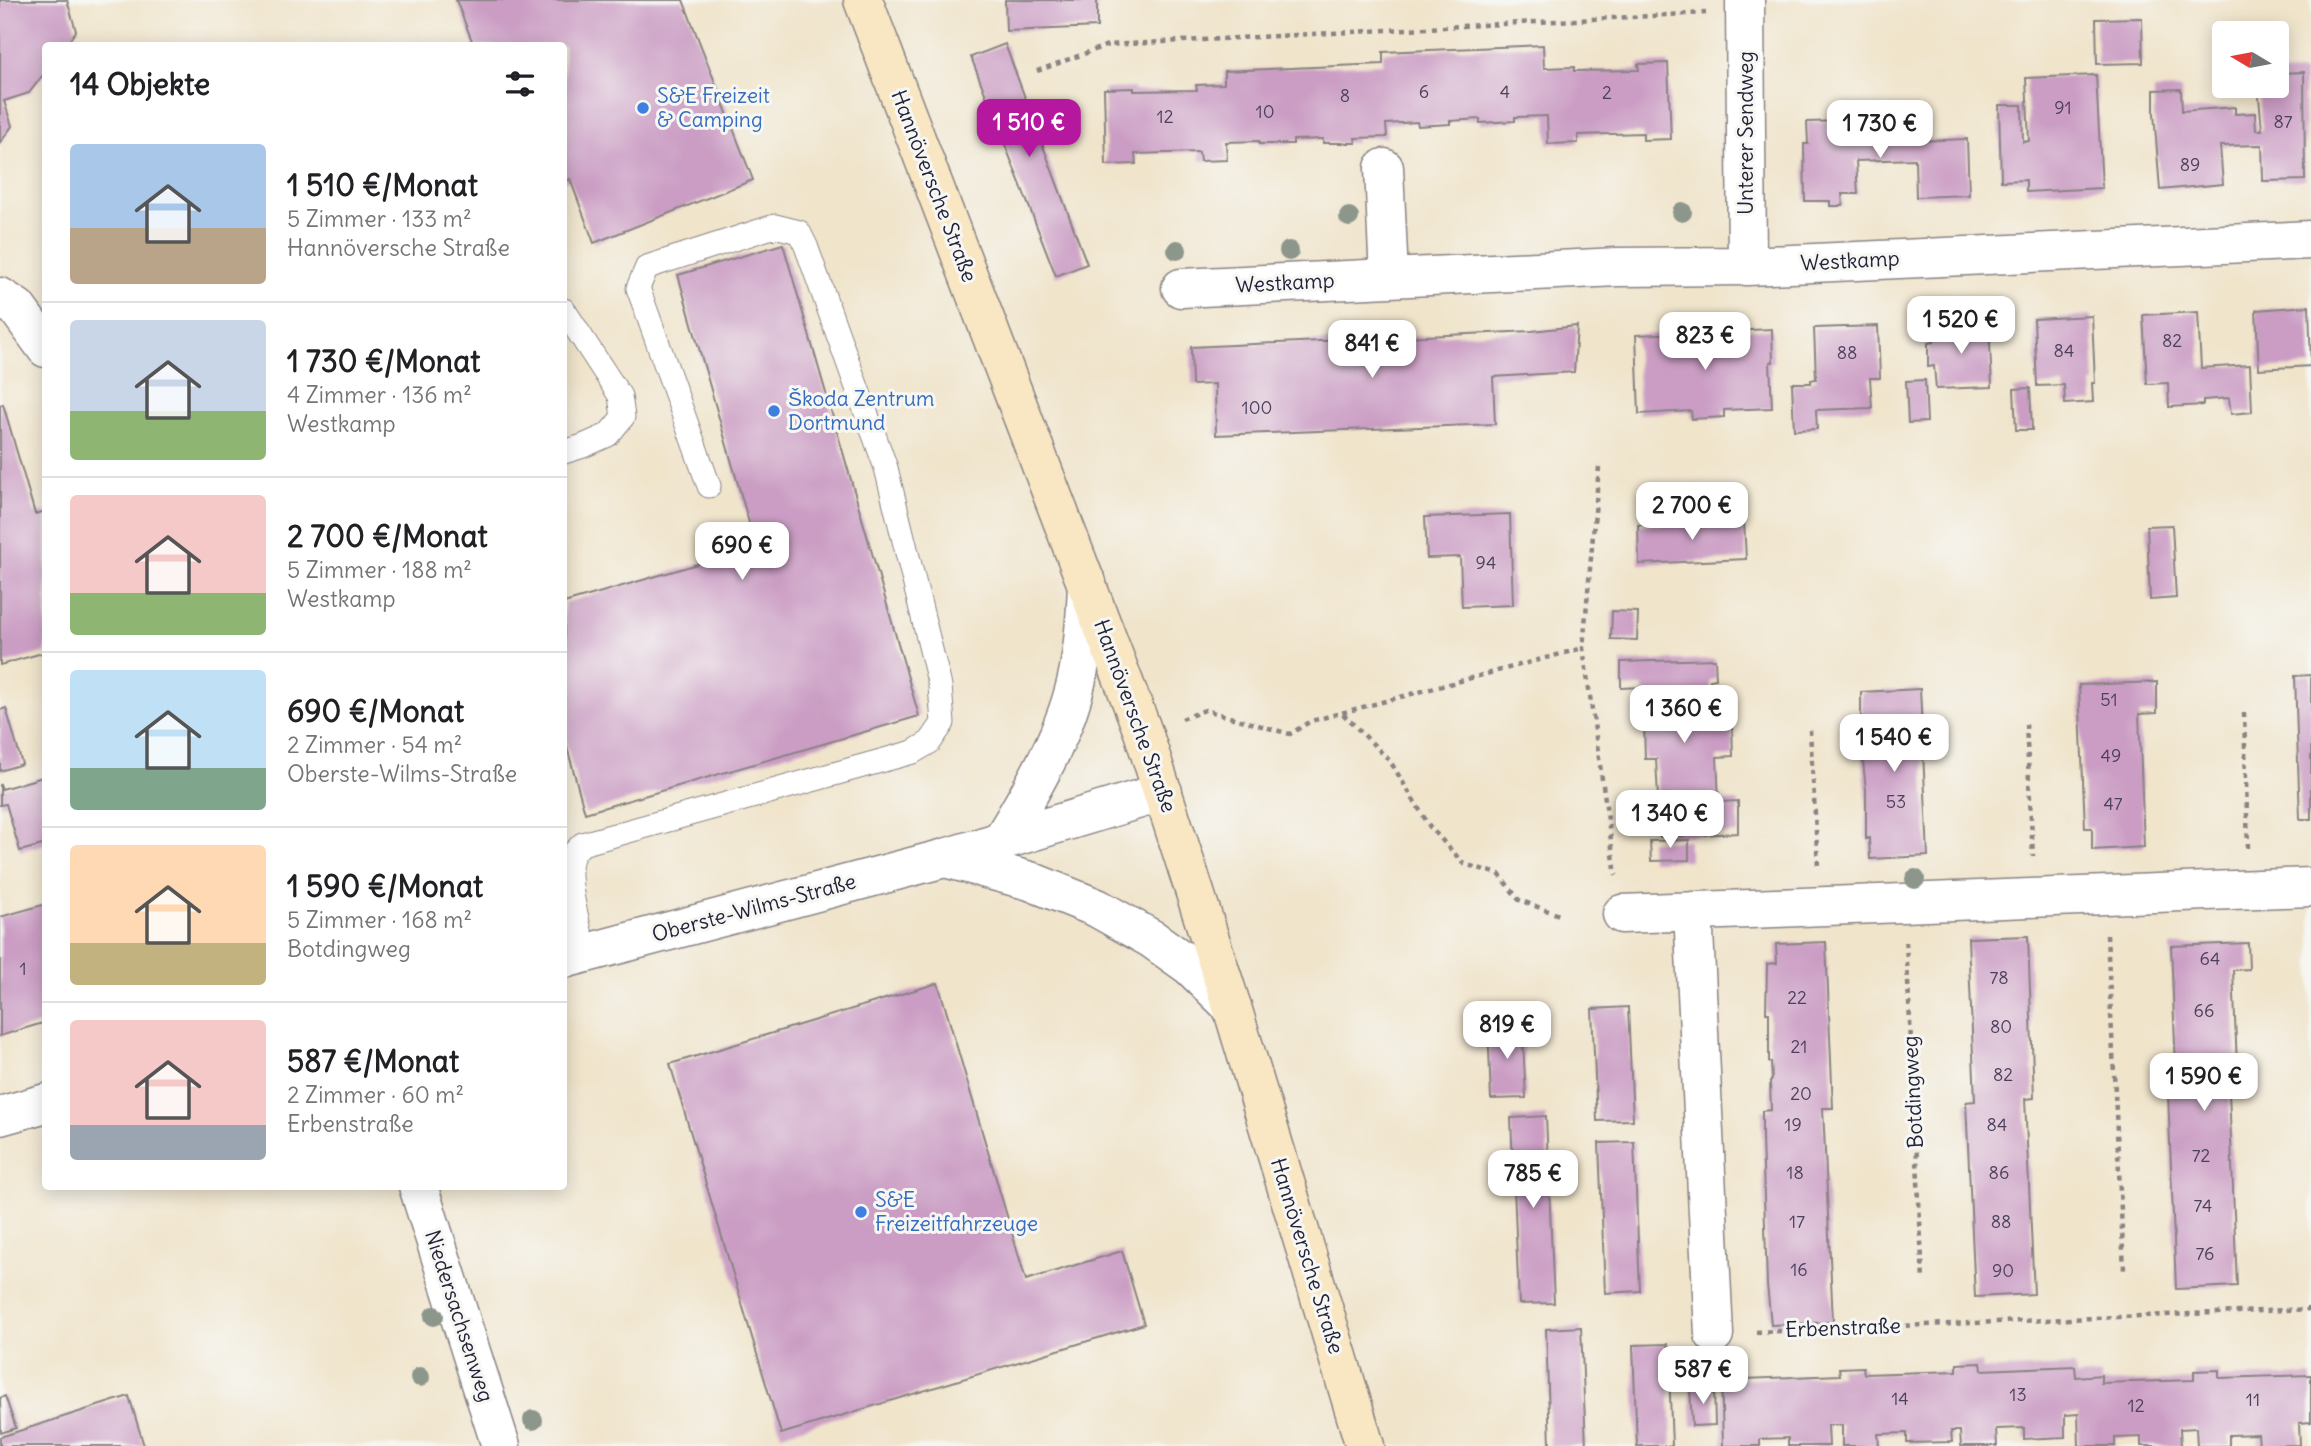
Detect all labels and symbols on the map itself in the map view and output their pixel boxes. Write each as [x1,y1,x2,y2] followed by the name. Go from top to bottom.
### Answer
[2212,21,2289,98] north arrow
[1732,51,1759,215] street label: Unterer Sendweg
[1419,80,1429,103] house number: 6
[1500,80,1510,103] house number: 4
[1602,81,1612,104] house number: 2
[657,82,770,133] place label: S&E Freizeit & Camping
[1340,84,1350,107] house number: 8
[885,86,984,286] street label: Hannöversche Straße
[2054,96,2072,119] house number: 91
[635,100,651,116] marker: S&E Freizeit & Camping
[964,100,1094,159] pin: 1 510 €
[1256,100,1275,123] house number: 10
[1815,100,1945,160] pin: 1 730 €
[1156,105,1174,128] house number: 12
[2273,110,2293,133] house number: 87
[2180,153,2200,176] house number: 89
[1800,244,1900,277] street label: Westkamp
[1235,266,1335,299] street label: Westkamp
[1896,296,2026,356] pin: 1 520 €
[1656,312,1754,372] pin: 823 €
[1323,320,1421,380] pin: 841 €
[2162,329,2182,352] house number: 82
[2054,339,2074,362] house number: 84
[1837,341,1857,364] house number: 88
[788,385,934,436] place label: Škoda Zentrum Dortmund
[1242,396,1272,419] house number: 100
[766,403,782,419] marker: Škoda Zentrum Dortmund
[1627,482,1757,542] pin: 2 700 €
[693,522,791,582] pin: 690 €
[1476,551,1496,574] house number: 94
[1088,616,1183,816] street label: Hannöversche Straße
[1619,686,1749,745] pin: 1 360 €
[2100,688,2118,711] house number: 51
[1829,714,1959,774] pin: 1 540 €
[2101,744,2121,767] house number: 49
[1605,790,1735,850] pin: 1 340 €
[1886,790,1906,813] house number: 53
[2103,792,2123,815] house number: 47
[649,867,859,948] street label: Oberste-Wilms-Straße
[2200,947,2220,970] house number: 64
[19,957,27,980] house number: 1
[1989,966,2009,989] house number: 78
[1787,986,1807,1009] house number: 22
[2194,999,2214,1022] house number: 66
[1458,1002,1556,1061] pin: 819 €
[1990,1015,2012,1038] house number: 80
[1790,1035,1808,1058] house number: 21
[1896,1035,1929,1149] street label: Botdingweg
[2139,1054,2269,1113] pin: 1 590 €
[1993,1063,2013,1086] house number: 82
[1790,1082,1812,1105] house number: 20
[1784,1113,1802,1136] house number: 19
[1987,1113,2007,1136] house number: 84
[2192,1144,2210,1167] house number: 72
[1484,1150,1582,1210] pin: 785 €
[1265,1155,1350,1357] street label: Hannöversche Straße
[1786,1161,1804,1184] house number: 18
[1989,1161,2009,1184] house number: 86
[875,1186,1038,1237] place label: S&E Freizeitfahrzeuge
[2194,1194,2212,1217] house number: 74
[853,1204,869,1220] marker: S&E Freizeitfahrzeuge
[1789,1210,1805,1233] house number: 17
[1991,1210,2011,1233] house number: 88
[419,1226,500,1405] street label: Niedersachsenweg
[2196,1242,2214,1265] house number: 76
[1790,1258,1808,1281] house number: 16
[1992,1259,2014,1282] house number: 90
[1785,1312,1901,1343] street label: Erbenstraße
[1654,1346,1752,1406] pin: 587 €
[2009,1383,2027,1406] house number: 13
[1891,1387,1909,1410] house number: 14
[2246,1388,2260,1411] house number: 11
[2127,1394,2145,1417] house number: 12

